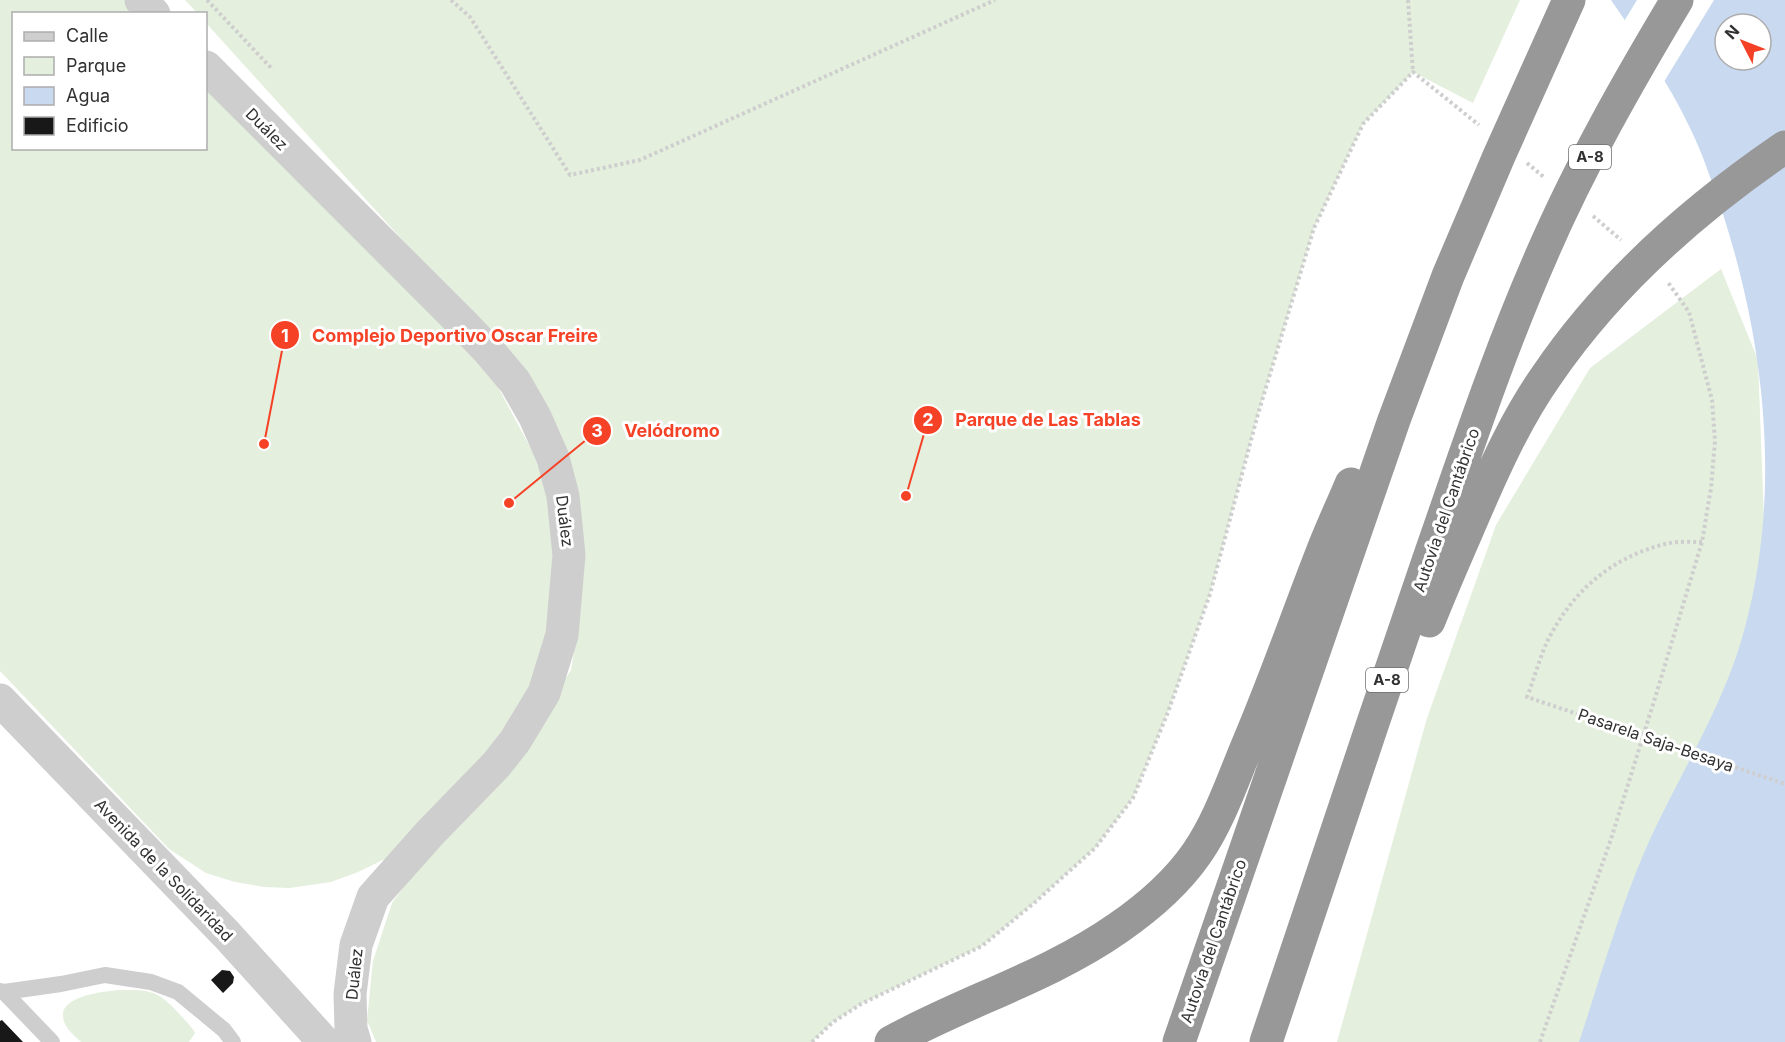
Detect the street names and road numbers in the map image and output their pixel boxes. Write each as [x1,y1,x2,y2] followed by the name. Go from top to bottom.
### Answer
[242,104,292,154] street label: Duález
[1569,145,1611,169] road number: A-8
[1409,426,1483,594] street label: Autovía del Cantábrico
[552,494,578,548] street label: Duález
[1366,668,1408,692] road number: A-8
[1575,704,1737,776] street label: Pasarela Saja-Besaya
[91,794,237,946] street label: Avenida de la Solidaridad
[1176,857,1250,1025] street label: Autovía del Cantábrico
[341,947,367,1001] street label: Duález

